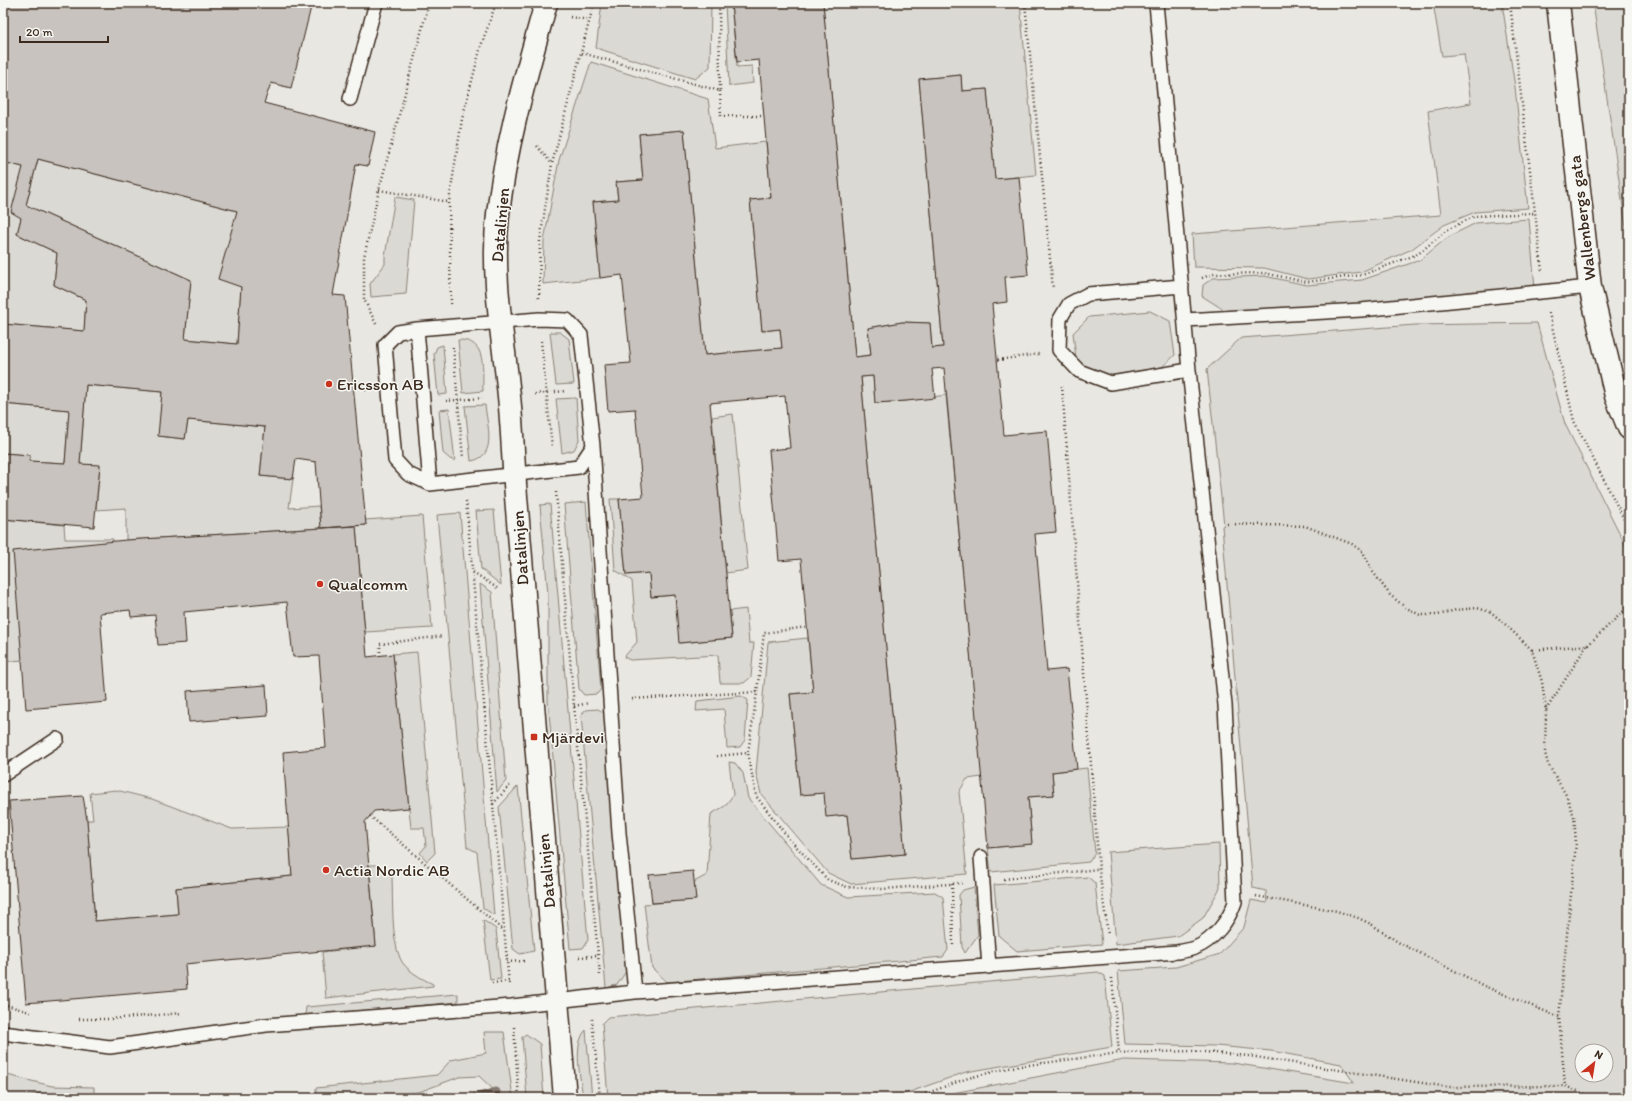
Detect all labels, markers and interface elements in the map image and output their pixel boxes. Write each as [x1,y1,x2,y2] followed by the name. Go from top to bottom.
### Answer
[20,18,108,44] scale bar
[26,25,53,39] text: 20 m
[1564,154,1600,282] street label: Wallenbergs gata
[487,187,513,263] street label: Datalinjen
[337,374,424,394] place label: Ericsson AB
[324,379,334,389] marker: Ericsson AB
[507,510,533,586] street label: Datalinjen
[328,574,408,594] place label: Qualcomm
[315,579,325,589] marker: Qualcomm
[542,727,604,747] place label: Mjärdevi
[529,732,539,742] marker: Mjärdevi
[533,833,559,909] street label: Datalinjen
[334,860,450,880] place label: Actia Nordic AB
[321,865,331,875] marker: Actia Nordic AB
[1574,1043,1614,1083] north arrow
[1592,1047,1605,1062] text: N

